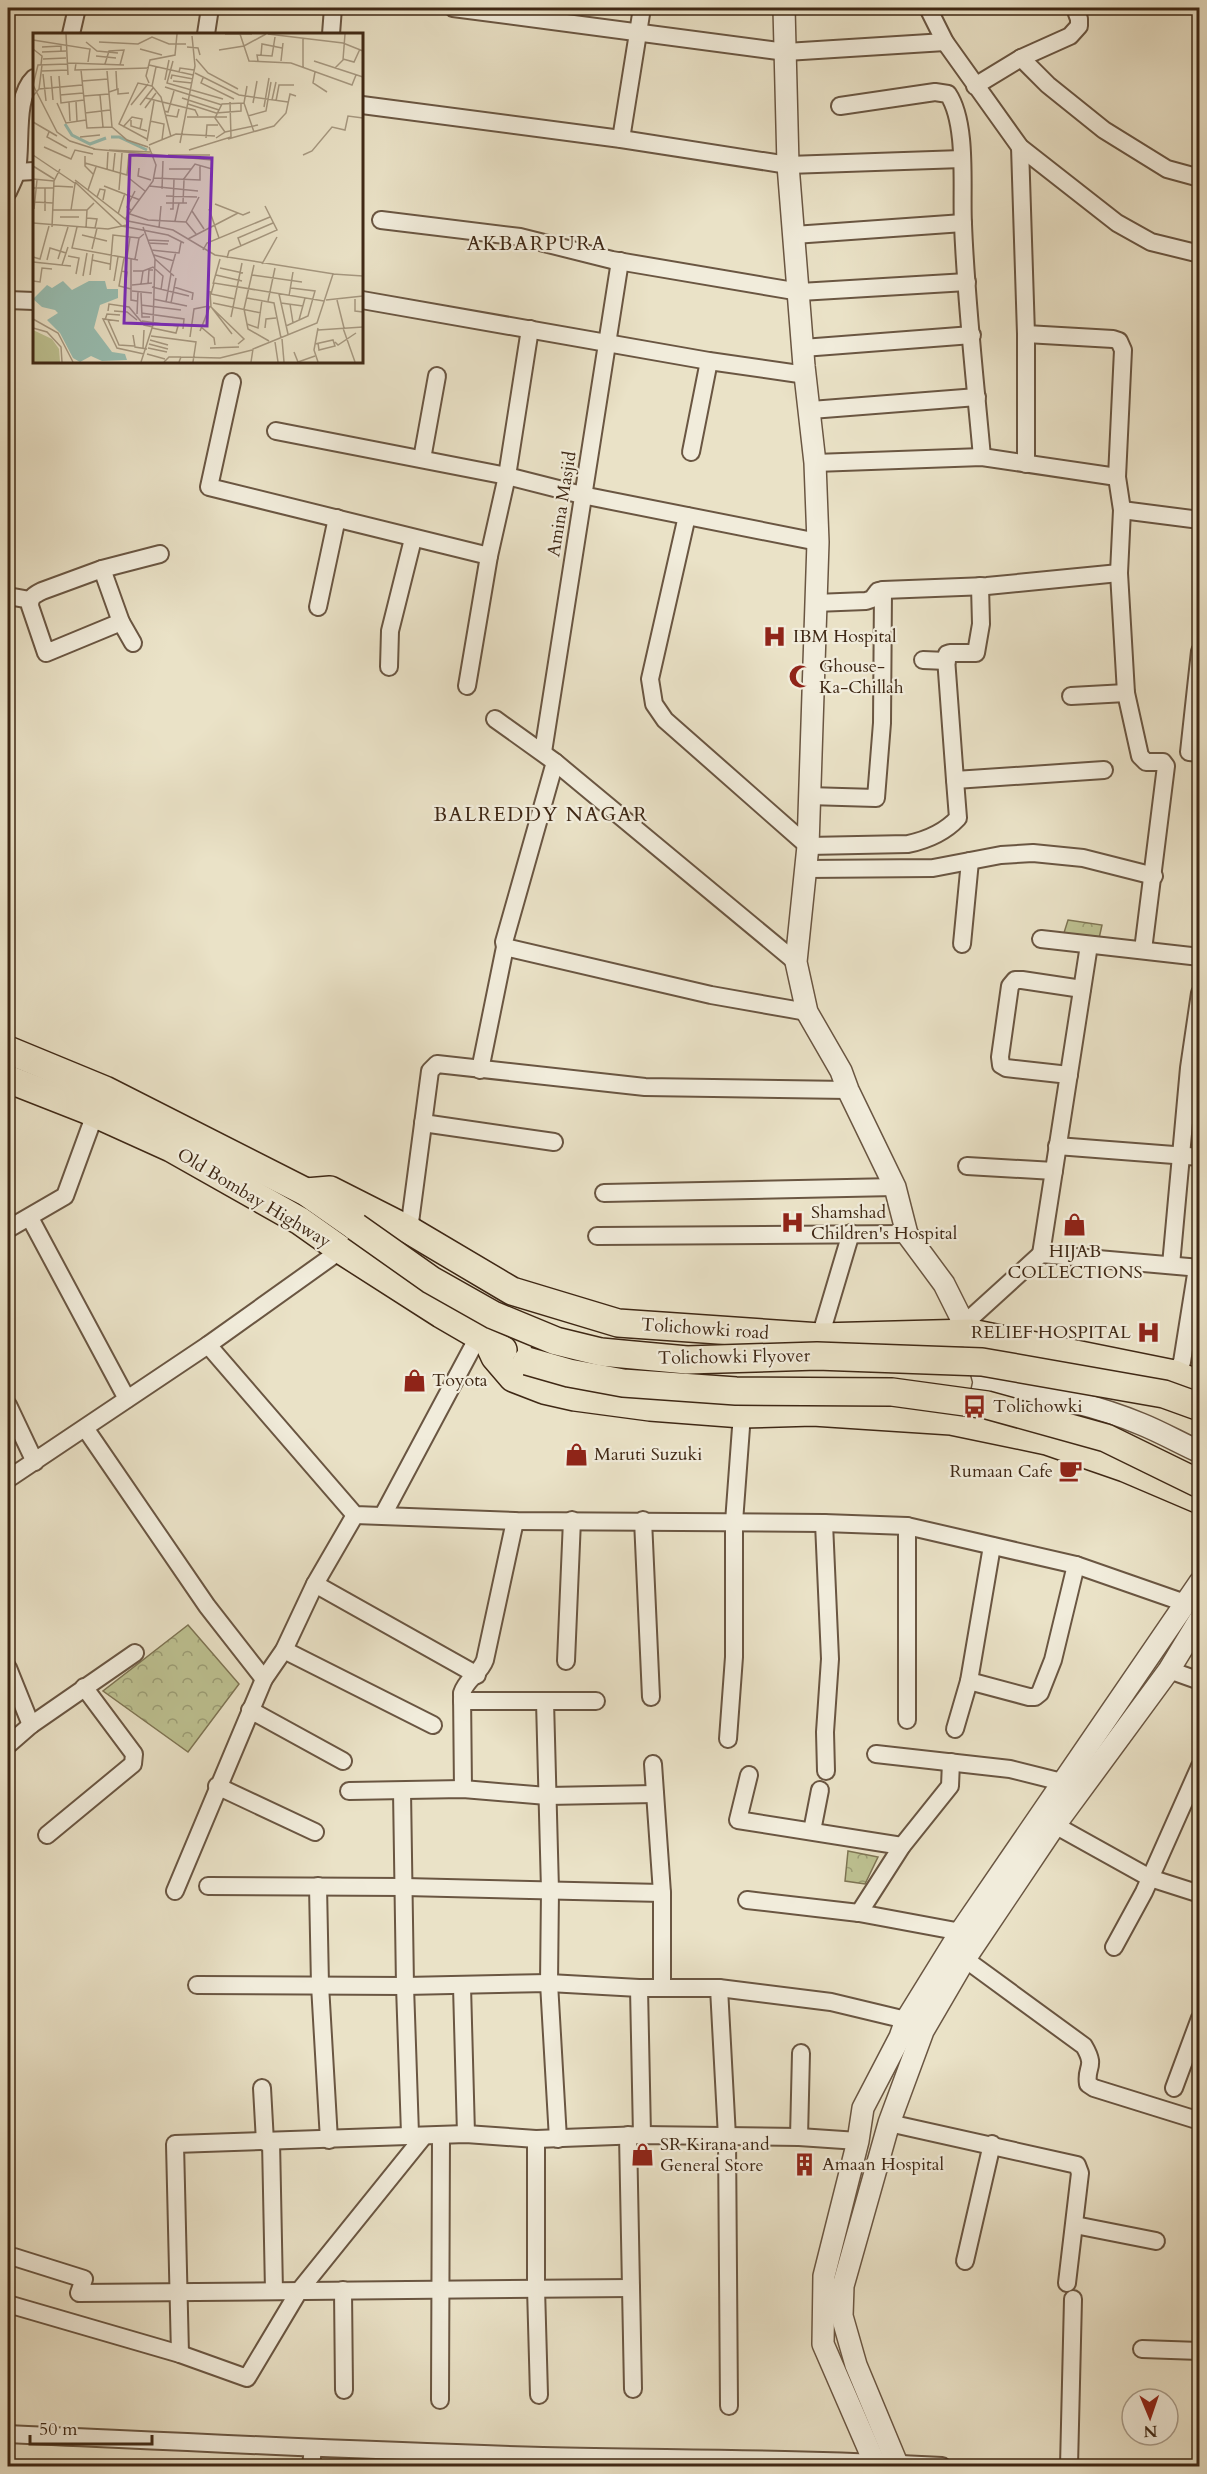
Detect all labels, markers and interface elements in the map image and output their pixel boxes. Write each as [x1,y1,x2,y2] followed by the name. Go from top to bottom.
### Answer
[33,33,363,363] inset map
[467,230,607,257] district label: AKBARPURA
[541,449,583,559] street label: Amina Masjid
[762,623,788,649] hospital icon: IBM Hospital
[793,624,897,649] place label: IBM Hospital
[819,654,904,700] place label: Ghouse- Ka-Chillah
[788,663,814,689] mosque icon: Ghouse- Ka-Chillah
[433,801,649,828] district label: BALREDDY NAGAR
[172,1142,336,1254] street label: Old Bombay Highway
[811,1200,958,1246] place label: Shamshad Children's Hospital
[780,1209,806,1235] hospital icon: Shamshad Children's Hospital
[1062,1212,1088,1238] shop icon: HIJAB COLLECTIONS
[1007,1239,1143,1285] place label: HIJAB COLLECTIONS
[640,1312,770,1346] street label: Tolichowki road
[1136,1319,1162,1345] hospital icon: RELIEF HOSPITAL
[971,1320,1131,1345] place label: RELIEF HOSPITAL
[658,1343,811,1371] street label: Tolichowki Flyover
[401,1367,427,1393] shop icon: Toyota
[432,1368,488,1393] place label: Toyota
[962,1393,988,1419] bus stop icon: Tolichowki
[993,1394,1083,1419] place label: Tolichowki
[563,1441,589,1467] shop icon: Maruti Suzuki
[594,1442,702,1467] place label: Maruti Suzuki
[1058,1458,1084,1484] cafe icon: Rumaan Cafe
[950,1459,1053,1484] place label: Rumaan Cafe
[660,2132,770,2178] place label: SR Kirana and General Store
[629,2141,655,2167] shop icon: SR Kirana and General Store
[791,2151,817,2177] building icon: Amaan Hospital
[822,2152,945,2177] place label: Amaan Hospital
[1120,2387,1180,2447] north arrow
[30,2408,152,2446] scale bar
[39,2417,78,2442] text: 50 m
[1143,2420,1158,2442] text: N

